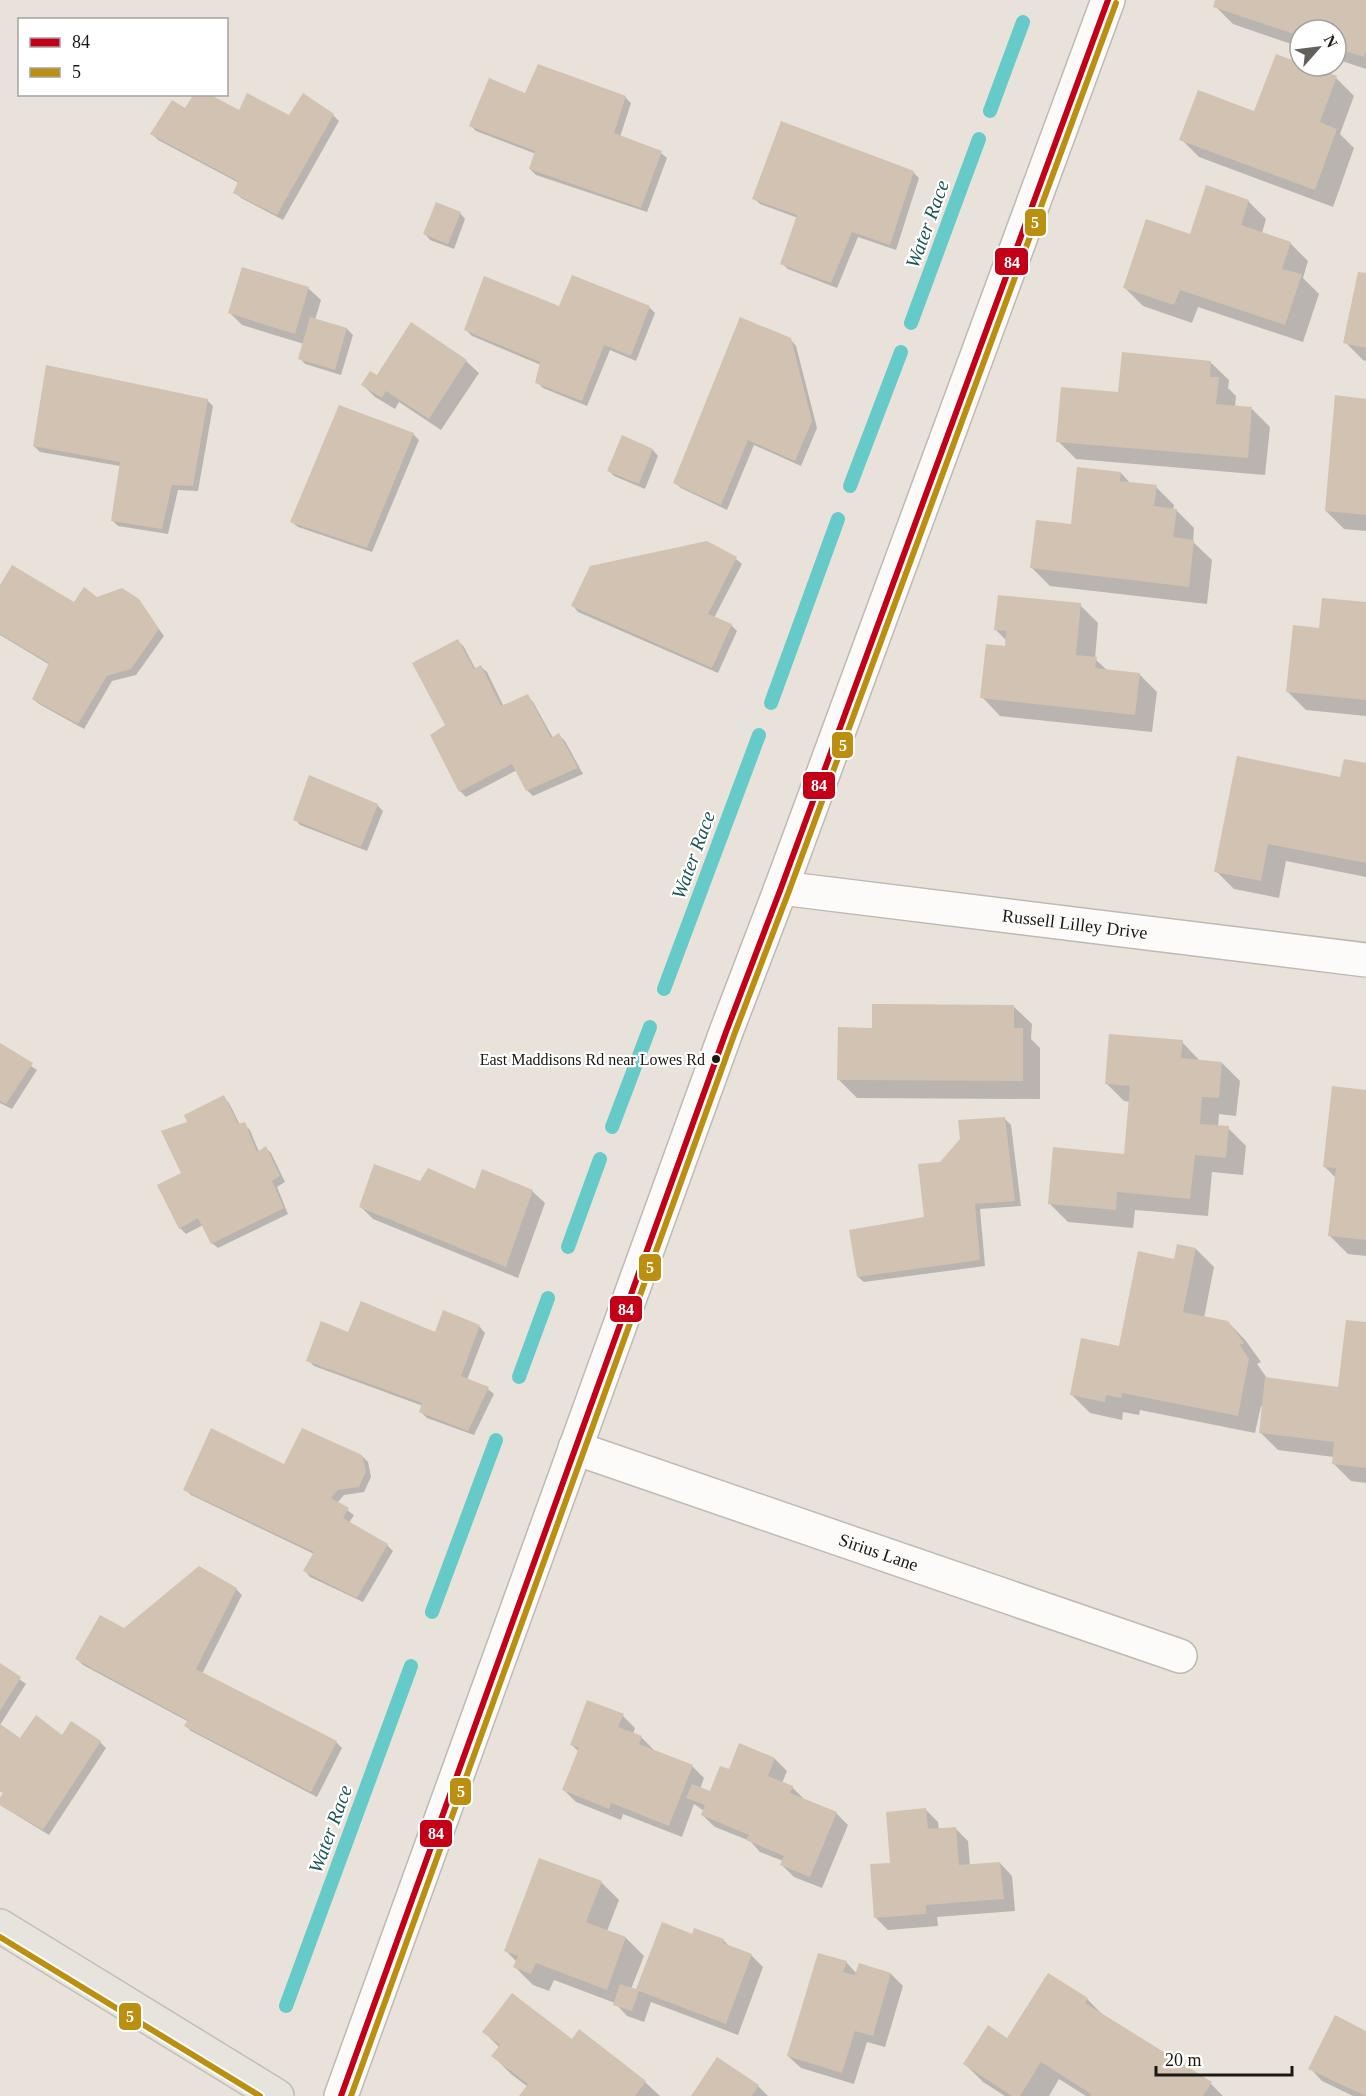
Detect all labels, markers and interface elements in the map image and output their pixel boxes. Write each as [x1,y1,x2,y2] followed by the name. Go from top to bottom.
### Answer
[18,18,228,96] legend
[1288,18,1348,78] north arrow
[72,32,90,52] text: 84
[1321,32,1341,51] text: N
[72,62,81,82] text: 5
[901,177,953,271] water label: Water Race
[1024,208,1047,237] line badge: 5
[1031,214,1039,231] text: 5
[994,247,1029,276] line badge: 84
[1004,254,1020,271] text: 84
[831,731,854,759] line badge: 5
[839,737,847,754] text: 5
[802,771,836,800] line badge: 84
[811,777,827,794] text: 84
[667,808,719,902] water label: Water Race
[1001,905,1149,943] street label: Russell Lilley Drive
[480,1051,705,1068] place label: East Maddisons Rd near Lowes Rd
[710,1053,722,1065] marker: East Maddisons Rd near Lowes Rd
[638,1253,662,1282] line badge: 5
[646,1259,654,1276] text: 5
[609,1295,643,1323] line badge: 84
[618,1301,634,1318] text: 84
[836,1529,921,1575] street label: Sirius Lane
[449,1777,472,1806] line badge: 5
[304,1782,356,1876] water label: Water Race
[457,1783,465,1800] text: 5
[419,1819,453,1848] line badge: 84
[428,1825,444,1842] text: 84
[118,2002,142,2031] line badge: 5
[126,2008,134,2025] text: 5
[1156,2039,1292,2077] scale bar
[1165,2050,1202,2070] text: 20 m

